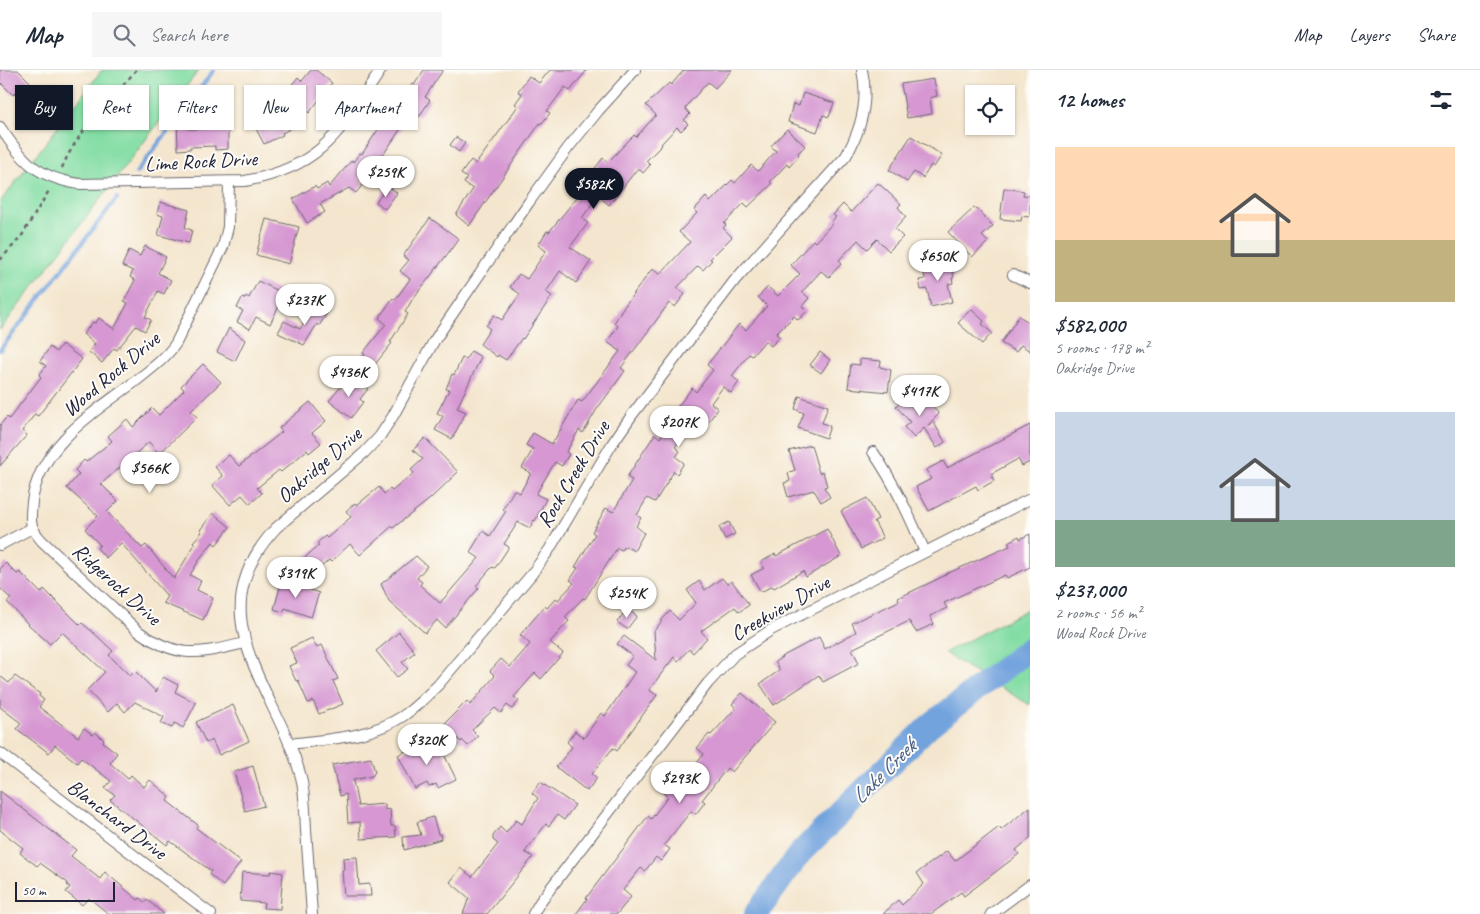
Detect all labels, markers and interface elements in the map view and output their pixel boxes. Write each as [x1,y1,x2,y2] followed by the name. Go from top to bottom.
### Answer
[92,12,442,57] search box
[25,20,62,50] text: Map
[110,21,138,49] icon: search
[150,23,228,47] text: Search here
[1294,24,1322,46] text: Map
[1350,24,1389,46] text: Layers
[1417,24,1455,46] text: Share
[15,85,73,130] chip: Buy
[83,85,149,130] chip: Rent
[159,85,234,130] chip: Filters
[244,85,306,130] chip: New
[316,85,418,130] chip: Apartment
[965,85,1015,135] map controls
[965,85,1015,135] button: locate
[1427,86,1455,114] icon: filters
[1055,87,1124,113] text: 12 homes
[144,145,259,177] street label: Lime Rock Drive
[351,156,421,198] pin: $259K
[368,162,404,182] text: $259K
[559,168,629,210] pin: $582K
[576,174,612,194] text: $582K
[1210,180,1300,270] icon: home
[903,240,973,282] pin: $650K
[919,246,957,266] text: $650K
[270,284,340,326] pin: $237K
[287,290,323,310] text: $237K
[1055,312,1125,338] text: $582,000
[57,325,166,422] street label: Wood Rock Drive
[1055,338,1149,358] text: 5 rooms · 178 m²
[314,356,384,398] pin: $436K
[1055,358,1134,378] text: Oakridge Drive
[330,362,368,382] text: $436K
[885,374,955,417] pin: $417K
[902,381,938,401] text: $417K
[644,406,714,448] pin: $207K
[661,412,697,432] text: $207K
[531,415,616,532] street label: Rock Creek Drive
[271,420,368,509] street label: Oakridge Drive
[1210,445,1300,535] icon: home
[115,452,185,494] pin: $566K
[131,458,169,478] text: $566K
[67,537,168,631] street label: Ridgerock Drive
[261,556,331,599] pin: $319K
[278,563,314,583] text: $319K
[726,569,835,647] street label: Creekview Drive
[592,576,662,619] pin: $254K
[1055,577,1125,603] text: $237,000
[609,583,645,603] text: $254K
[1055,603,1141,623] text: 2 rooms · 56 m²
[1055,623,1146,643] text: Wood Rock Drive
[392,724,462,766] pin: $320K
[409,730,445,750] text: $320K
[845,731,925,810] water label: Lake Creek
[645,762,715,804] pin: $293K
[662,768,698,788] text: $293K
[62,773,174,866] street label: Blanchard Drive
[15,879,115,902] scale bar
[22,882,46,899] text: 50 m

